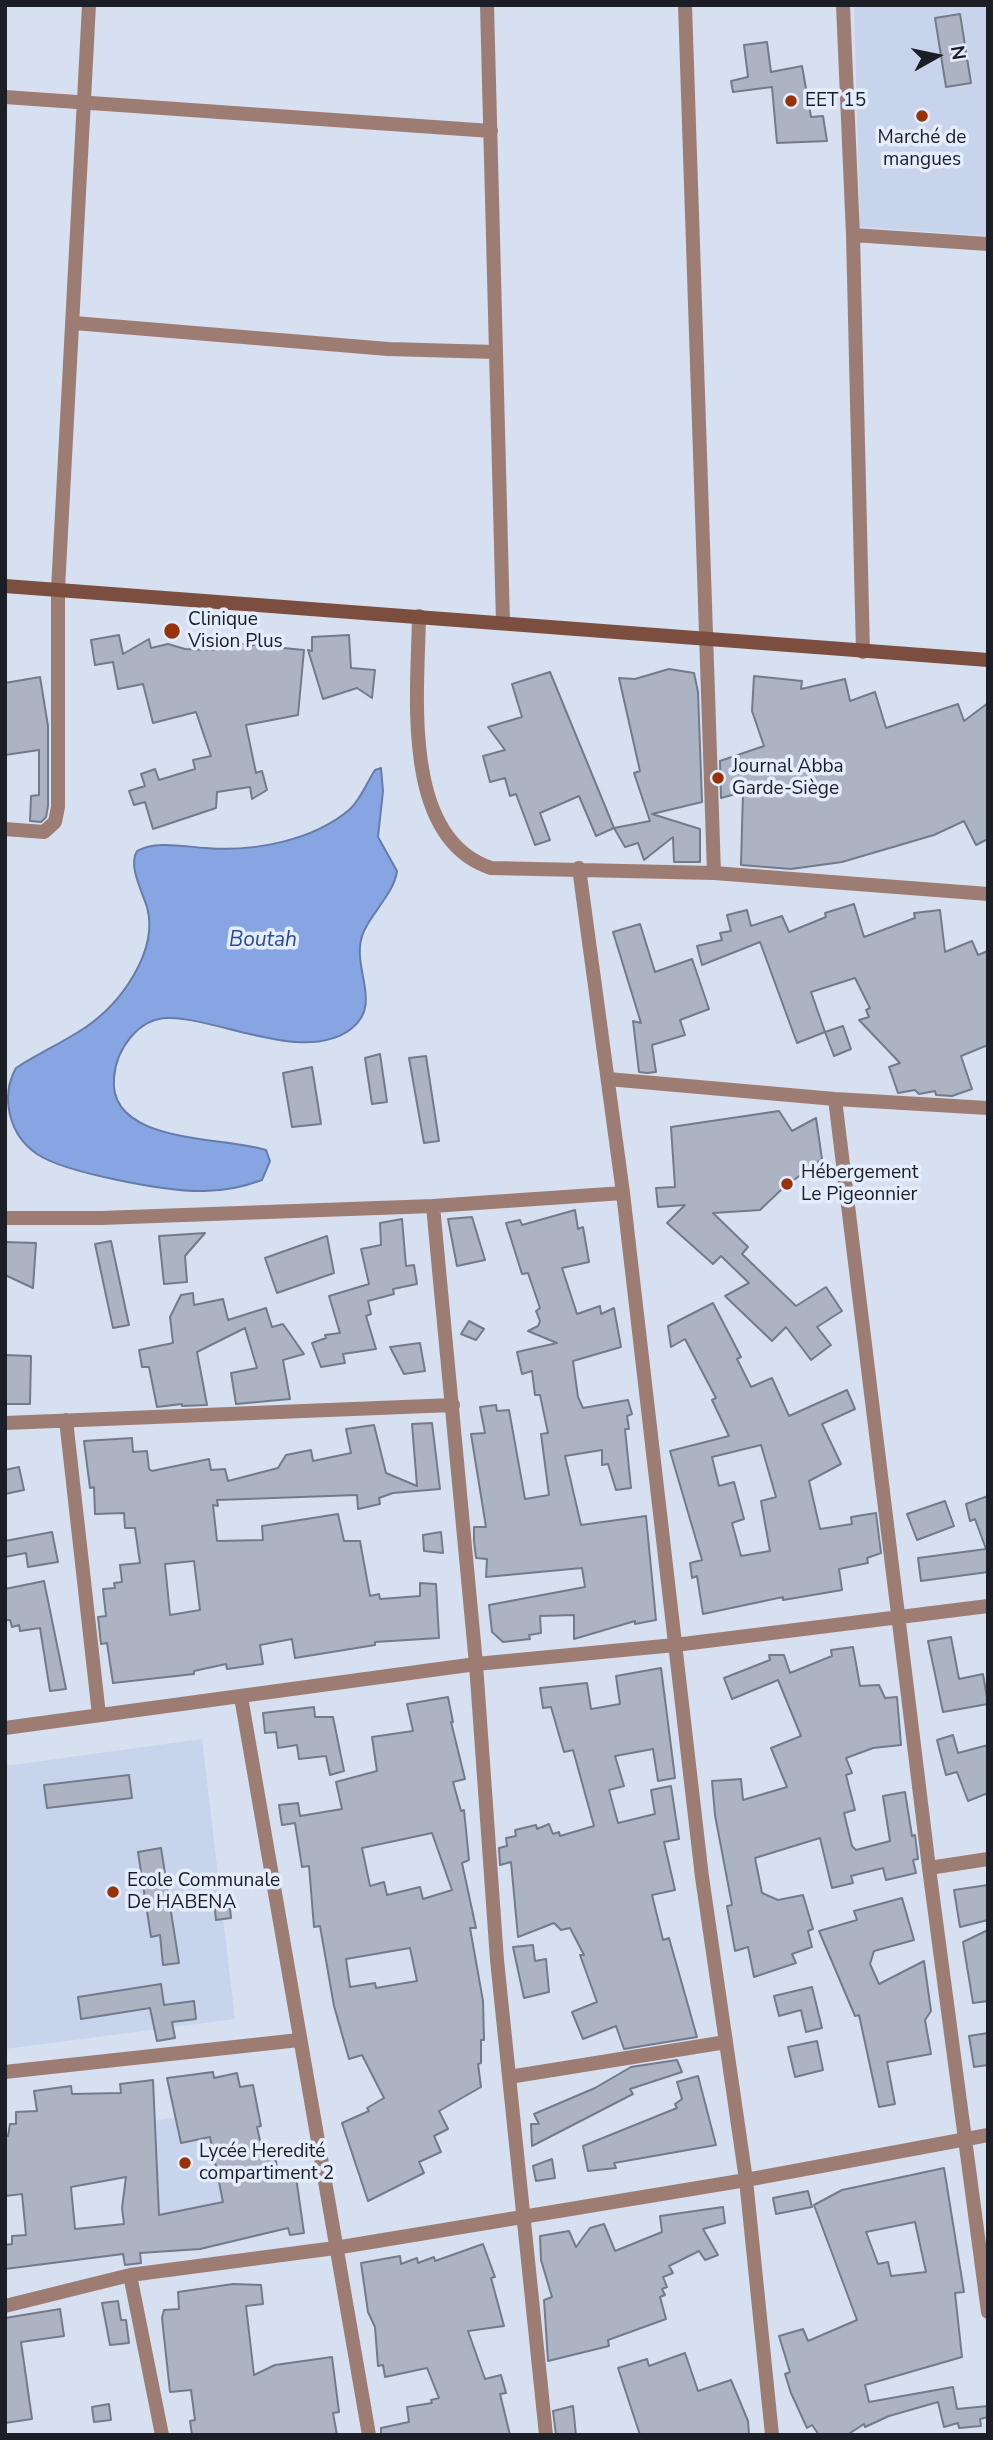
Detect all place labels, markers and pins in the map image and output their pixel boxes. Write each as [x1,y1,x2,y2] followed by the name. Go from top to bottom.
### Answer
[805,90,866,112] place label: EET 15
[783,93,799,109] marker: EET 15
[914,108,930,124] marker: Marché de mangues
[878,127,966,171] place label: Marché de mangues
[188,609,283,653] place label: Clinique Vision Plus
[162,621,182,641] marker: Clinique Vision Plus
[732,756,844,800] place label: Journal Abba Garde-Siège
[710,770,726,786] marker: Journal Abba Garde-Siège
[801,1162,918,1206] place label: Hébergement Le Pigeonnier
[779,1176,795,1192] marker: Hébergement Le Pigeonnier
[127,1870,280,1914] place label: Ecole Communale De HABENA
[105,1884,121,1900] marker: Ecole Communale De HABENA
[199,2141,334,2185] place label: Lycée Heredité compartiment 2
[177,2155,193,2171] marker: Lycée Heredité compartiment 2

